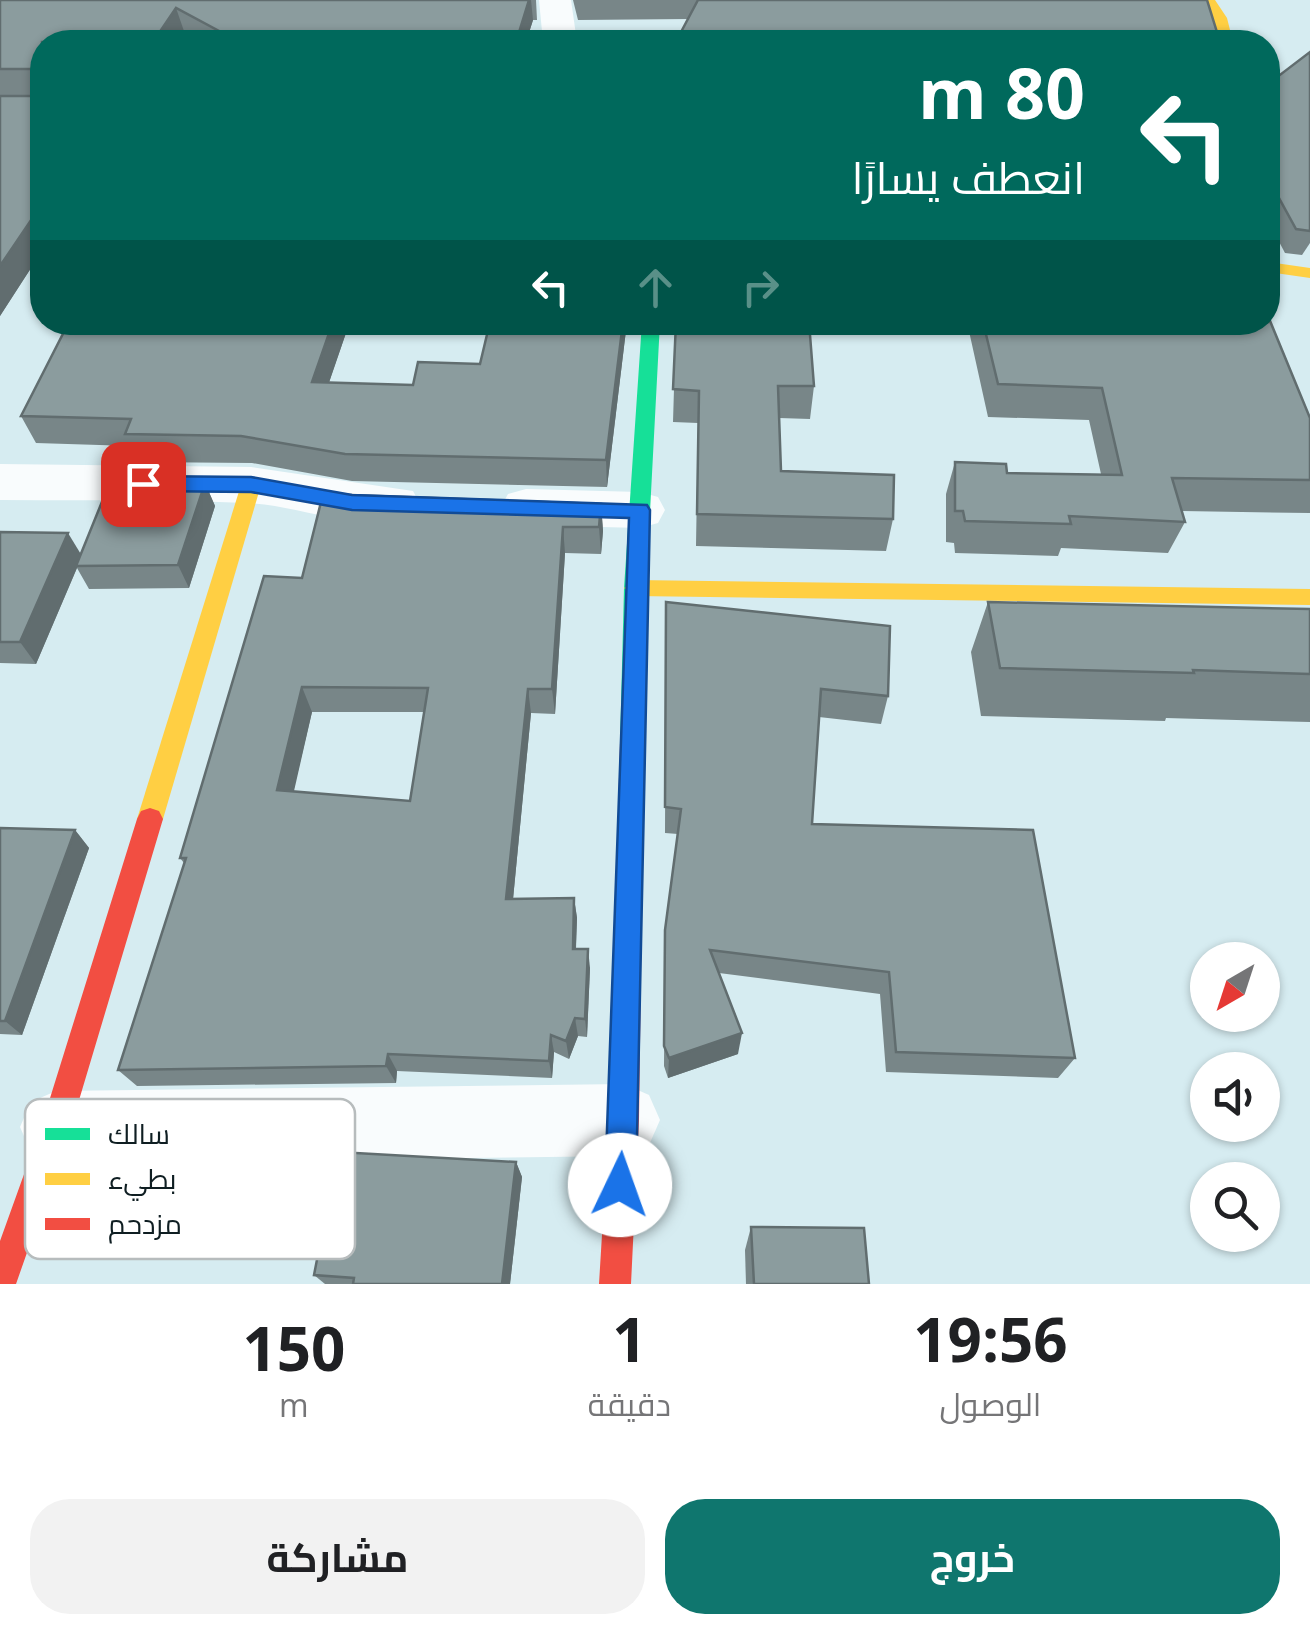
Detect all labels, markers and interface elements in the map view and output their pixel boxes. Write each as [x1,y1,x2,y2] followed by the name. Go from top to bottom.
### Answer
[918,44,1085,140] text: 80 m
[1120,70,1250,200] icon: left
[851,146,1085,207] text: انعطف يسارًا
[523,260,578,315] icon: left
[628,260,683,315] icon: ahead
[733,260,788,315] icon: right
[101,442,186,527] pin
[116,457,171,512] icon: arrive
[1190,942,1280,1032] north arrow
[1190,942,1280,1252] map controls
[1190,1052,1280,1142] button: sound
[25,1099,355,1259] legend
[108,1114,170,1152] text: سالك
[568,1133,672,1237] position arrow
[108,1159,176,1201] text: بطيء
[1190,1162,1280,1252] button: search
[108,1204,182,1244] text: مزدحم
[612,1298,646,1380] text: 1
[913,1298,1068,1380] text: 19:56
[242,1307,345,1389] text: 150
[588,1382,671,1425] text: دقيقة
[939,1382,1041,1425] text: الوصول
[279,1383,309,1426] text: m
[30,1499,645,1614] button: مشاركة
[665,1499,1280,1614] button: خروج

